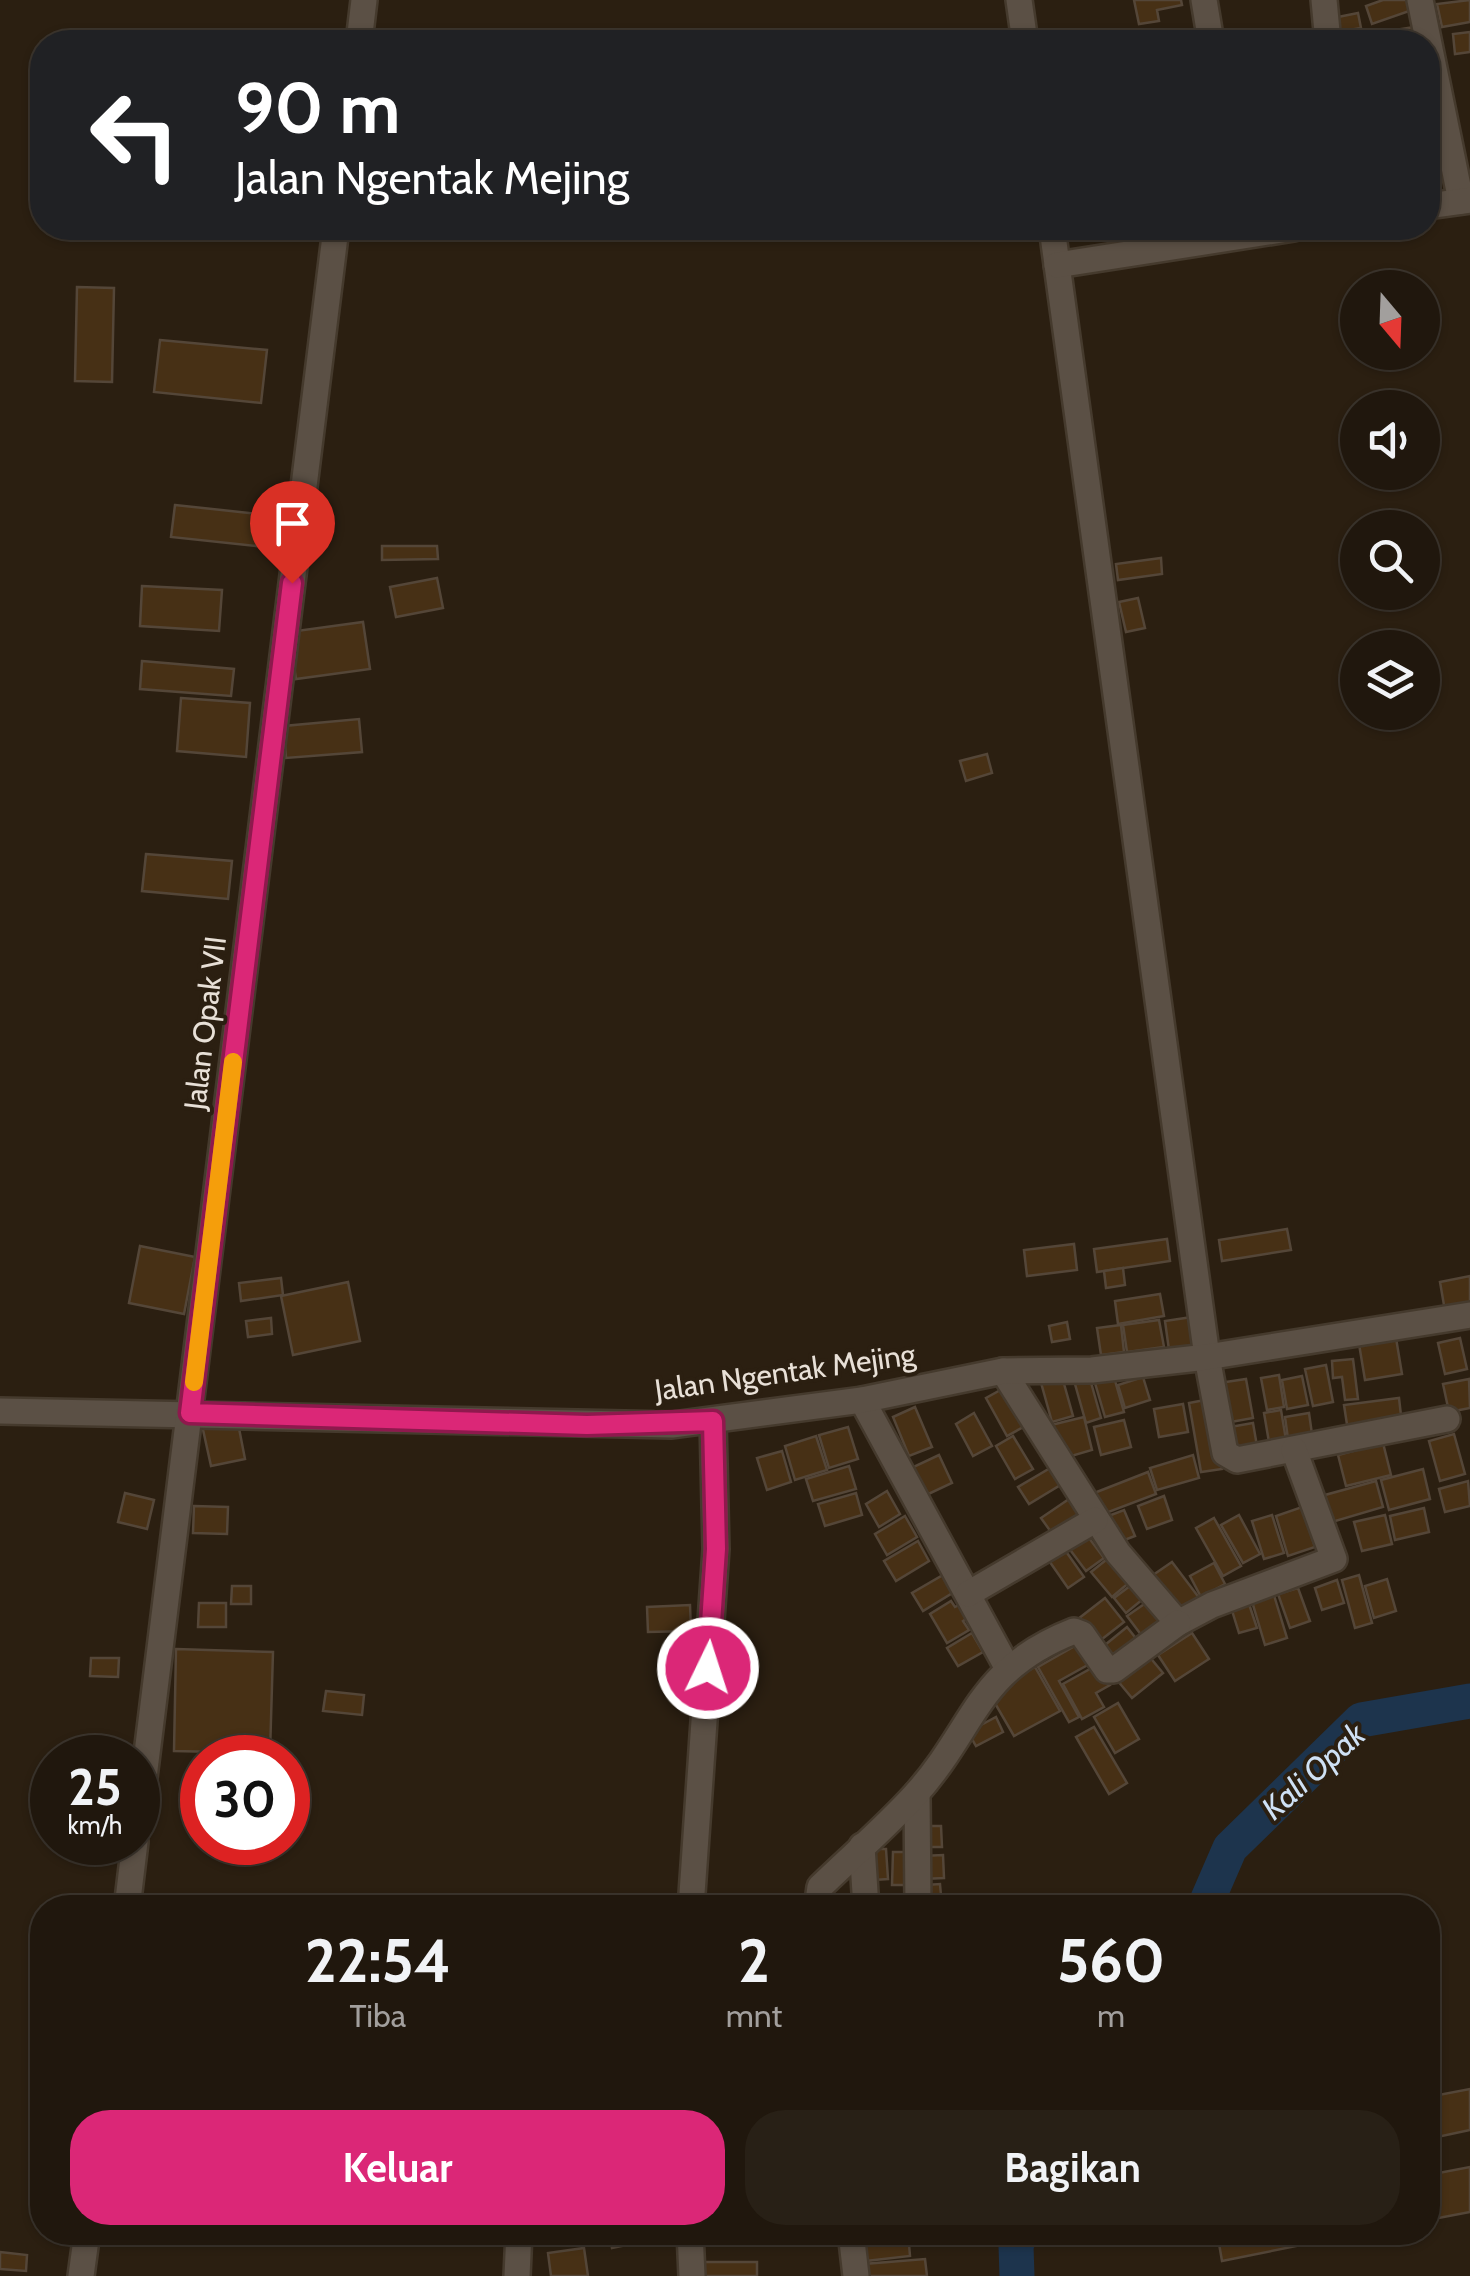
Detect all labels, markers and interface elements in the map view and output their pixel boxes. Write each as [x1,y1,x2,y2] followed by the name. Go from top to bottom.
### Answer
[235,65,400,151] text: 90 m
[70,70,200,200] icon: left
[235,151,629,205] text: Jalan Ngentak Mejing
[1340,270,1440,370] north arrow
[1340,270,1440,730] map controls
[1340,390,1440,490] button: sound
[250,481,335,584] pin
[265,496,320,551] icon: arrive
[1340,510,1440,610] button: search
[1340,630,1440,730] button: layers
[176,934,234,1113] street label: Jalan Opak VII
[651,1335,919,1409] street label: Jalan Ngentak Mejing
[656,1616,760,1720] position arrow
[1253,1714,1374,1827] water label: Kali Opak
[180,1735,310,1865] speed limit sign: 30
[68,1757,122,1818] text: 25
[68,1810,122,1840] text: km/h
[305,1924,451,1997] text: 22:54
[738,1924,770,1997] text: 2
[1057,1924,1165,1997] text: 560
[350,1996,406,2035] text: Tiba
[726,1996,782,2035] text: mnt
[1097,1996,1125,2035] text: m
[70,2110,725,2225] button: Keluar
[745,2110,1400,2225] button: Bagikan

